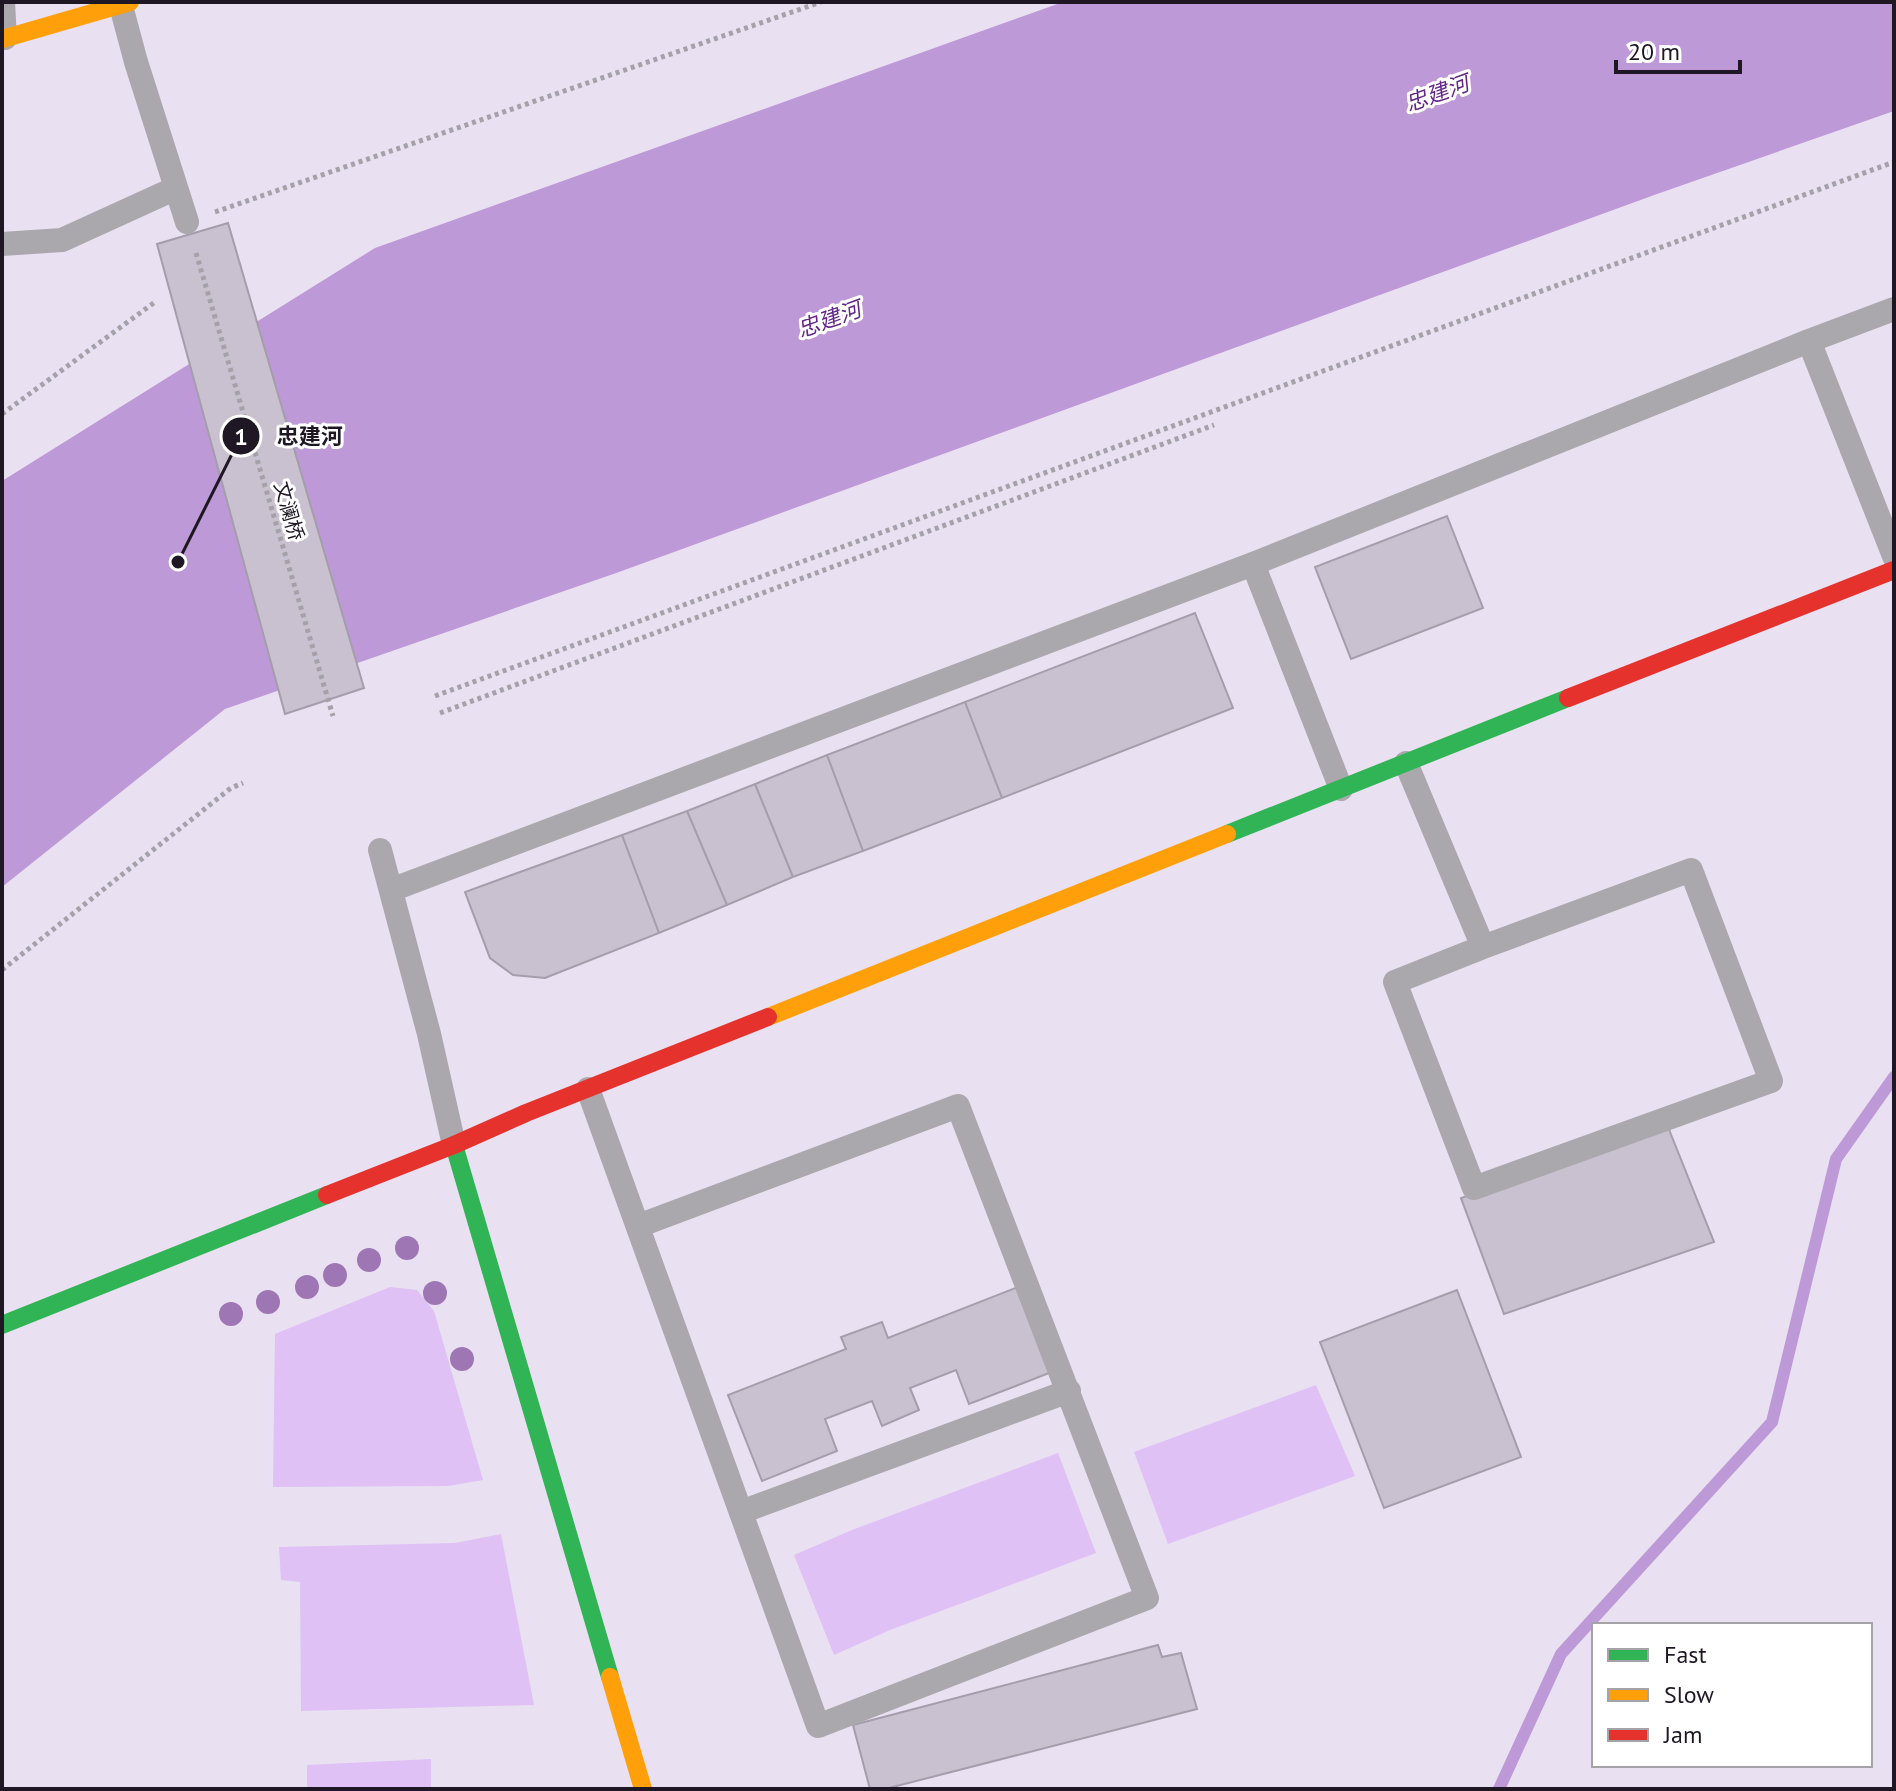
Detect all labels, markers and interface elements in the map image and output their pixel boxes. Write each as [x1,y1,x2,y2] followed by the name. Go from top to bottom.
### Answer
[1616,24,1740,74] scale bar
[1628,36,1680,67] text: 20 m
[1401,67,1477,117] water label: 忠建河
[793,293,869,343] water label: 忠建河
[221,413,359,459] callout: 忠建河
[234,421,248,452] text: 1
[277,422,343,450] text: 忠建河
[268,479,310,543] street label: 文澜桥
[1592,1623,1872,1767] legend
[1664,1639,1707,1670] text: Fast
[1664,1679,1714,1710] text: Slow
[1663,1719,1702,1750] text: Jam

